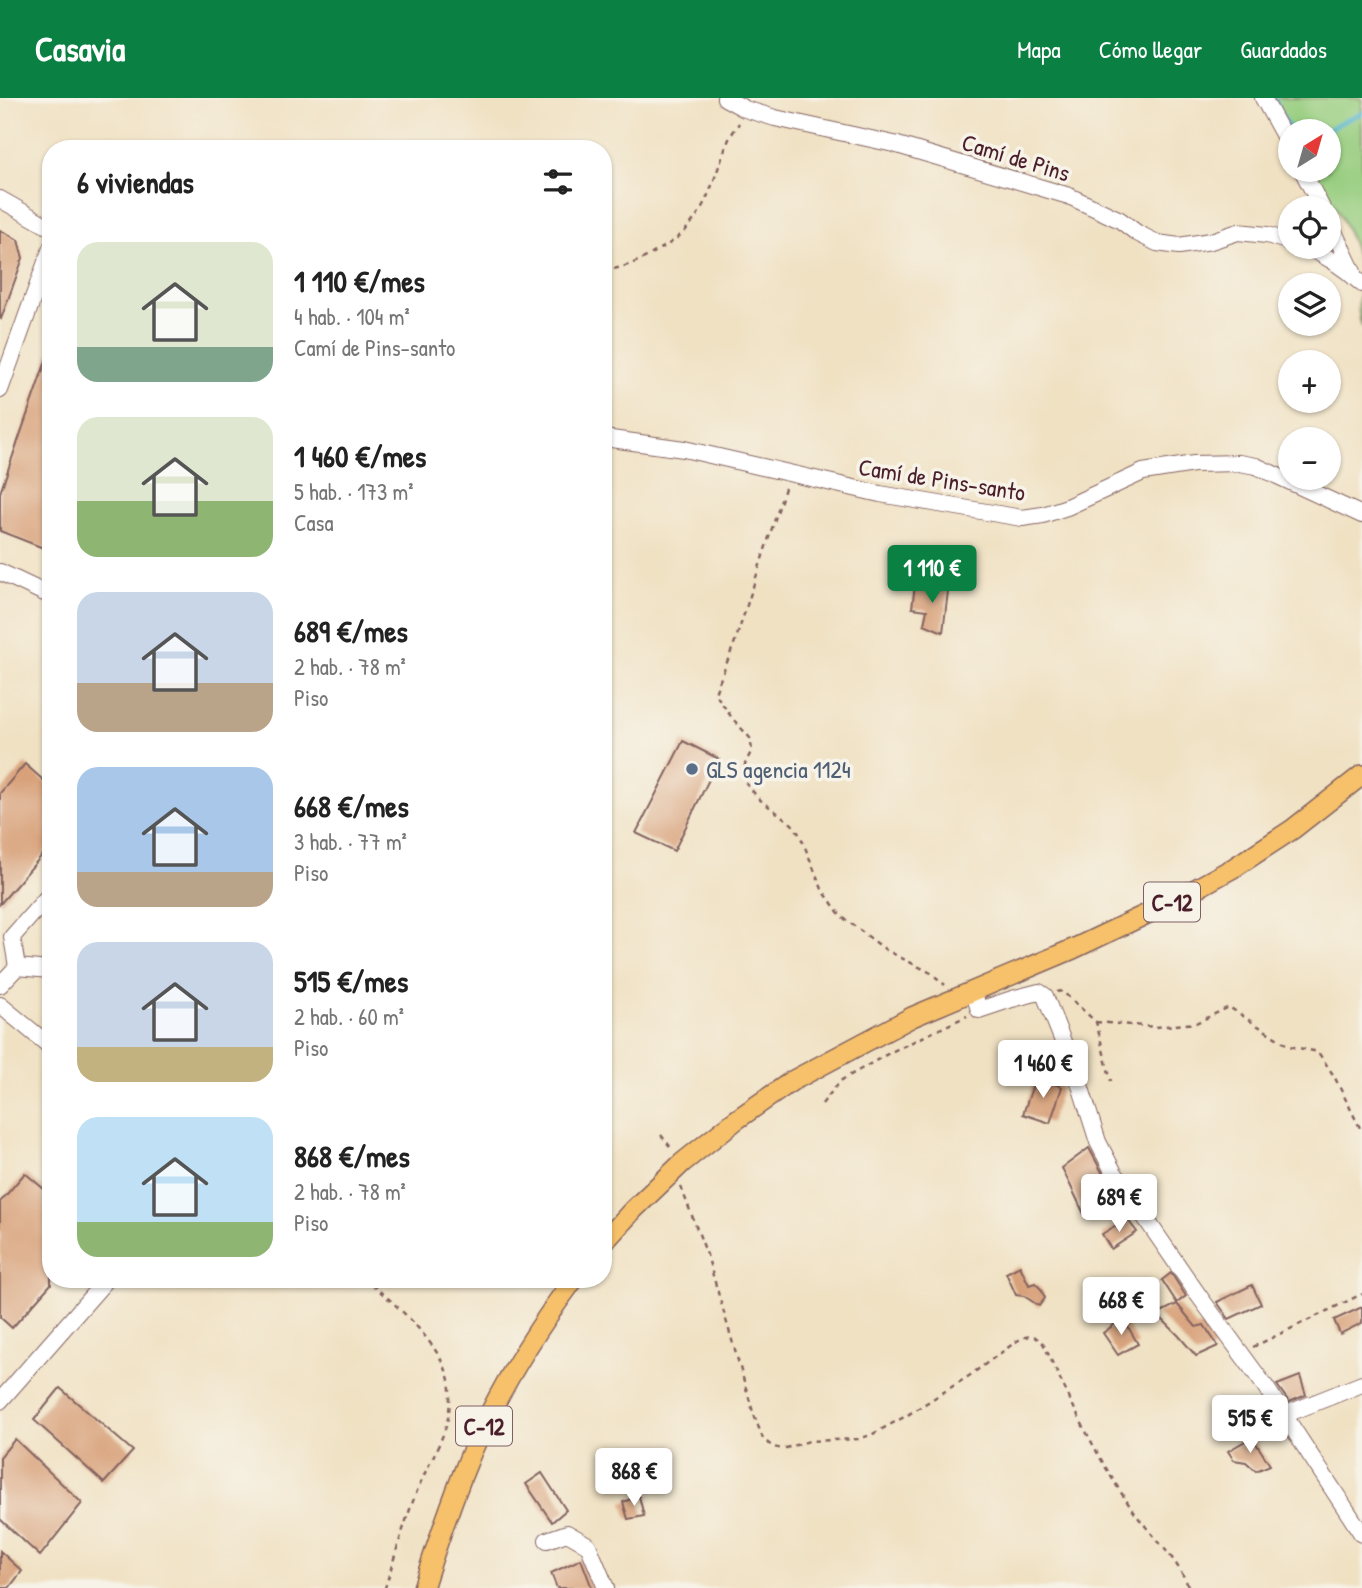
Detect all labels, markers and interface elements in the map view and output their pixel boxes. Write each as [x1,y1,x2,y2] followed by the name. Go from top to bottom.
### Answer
[35,27,125,71] text: Casavia
[1017,33,1061,65] text: Mapa
[1099,33,1202,65] text: Cómo llegar
[1240,33,1327,65] text: Guardados
[1278,119,1340,182] north arrow
[1278,119,1341,490] map controls
[958,125,1074,189] street label: Camí de Pins
[77,162,194,202] text: 6 viviendas
[539,163,577,201] icon: filters
[1278,196,1341,259] button: locate
[294,261,425,301] text: 1 110 €/mes
[133,270,217,354] icon: home
[1278,273,1341,336] button: layers
[294,301,410,332] text: 4 hab. · 104 m²
[294,332,455,363] text: Camí de Pins-santo
[1278,350,1341,413] button: +
[1278,427,1341,490] button: −
[294,436,426,476] text: 1 460 €/mes
[133,445,217,529] icon: home
[856,450,1028,508] street label: Camí de Pins-santo
[294,476,414,507] text: 5 hab. · 173 m²
[294,507,334,538] text: Casa
[867,546,997,605] pin: 1 110 €
[904,552,961,583] text: 1 110 €
[294,611,408,651] text: 689 €/mes
[133,620,217,704] icon: home
[294,651,406,682] text: 2 hab. · 78 m²
[294,682,328,713] text: Piso
[706,753,851,785] place label: GLS agencia 1124
[684,761,700,777] marker: GLS agencia 1124
[294,786,409,826] text: 668 €/mes
[133,795,217,879] icon: home
[294,826,407,857] text: 3 hab. · 77 m²
[294,857,328,888] text: Piso
[1144,882,1200,922] road number: C-12
[294,961,408,1001] text: 515 €/mes
[133,970,217,1054] icon: home
[294,1001,404,1032] text: 2 hab. · 60 m²
[294,1032,328,1063] text: Piso
[978,1040,1108,1100] pin: 1 460 €
[1014,1047,1072,1078] text: 1 460 €
[294,1136,410,1176] text: 868 €/mes
[133,1145,217,1229] icon: home
[1070,1174,1168,1234] pin: 689 €
[294,1176,406,1207] text: 2 hab. · 78 m²
[1097,1181,1141,1212] text: 689 €
[294,1207,328,1238] text: Piso
[1072,1278,1170,1337] pin: 668 €
[1099,1284,1143,1315] text: 668 €
[1201,1396,1299,1455] pin: 515 €
[1228,1402,1272,1433] text: 515 €
[456,1406,512,1446] road number: C-12
[585,1448,683,1508] pin: 868 €
[611,1455,657,1486] text: 868 €

